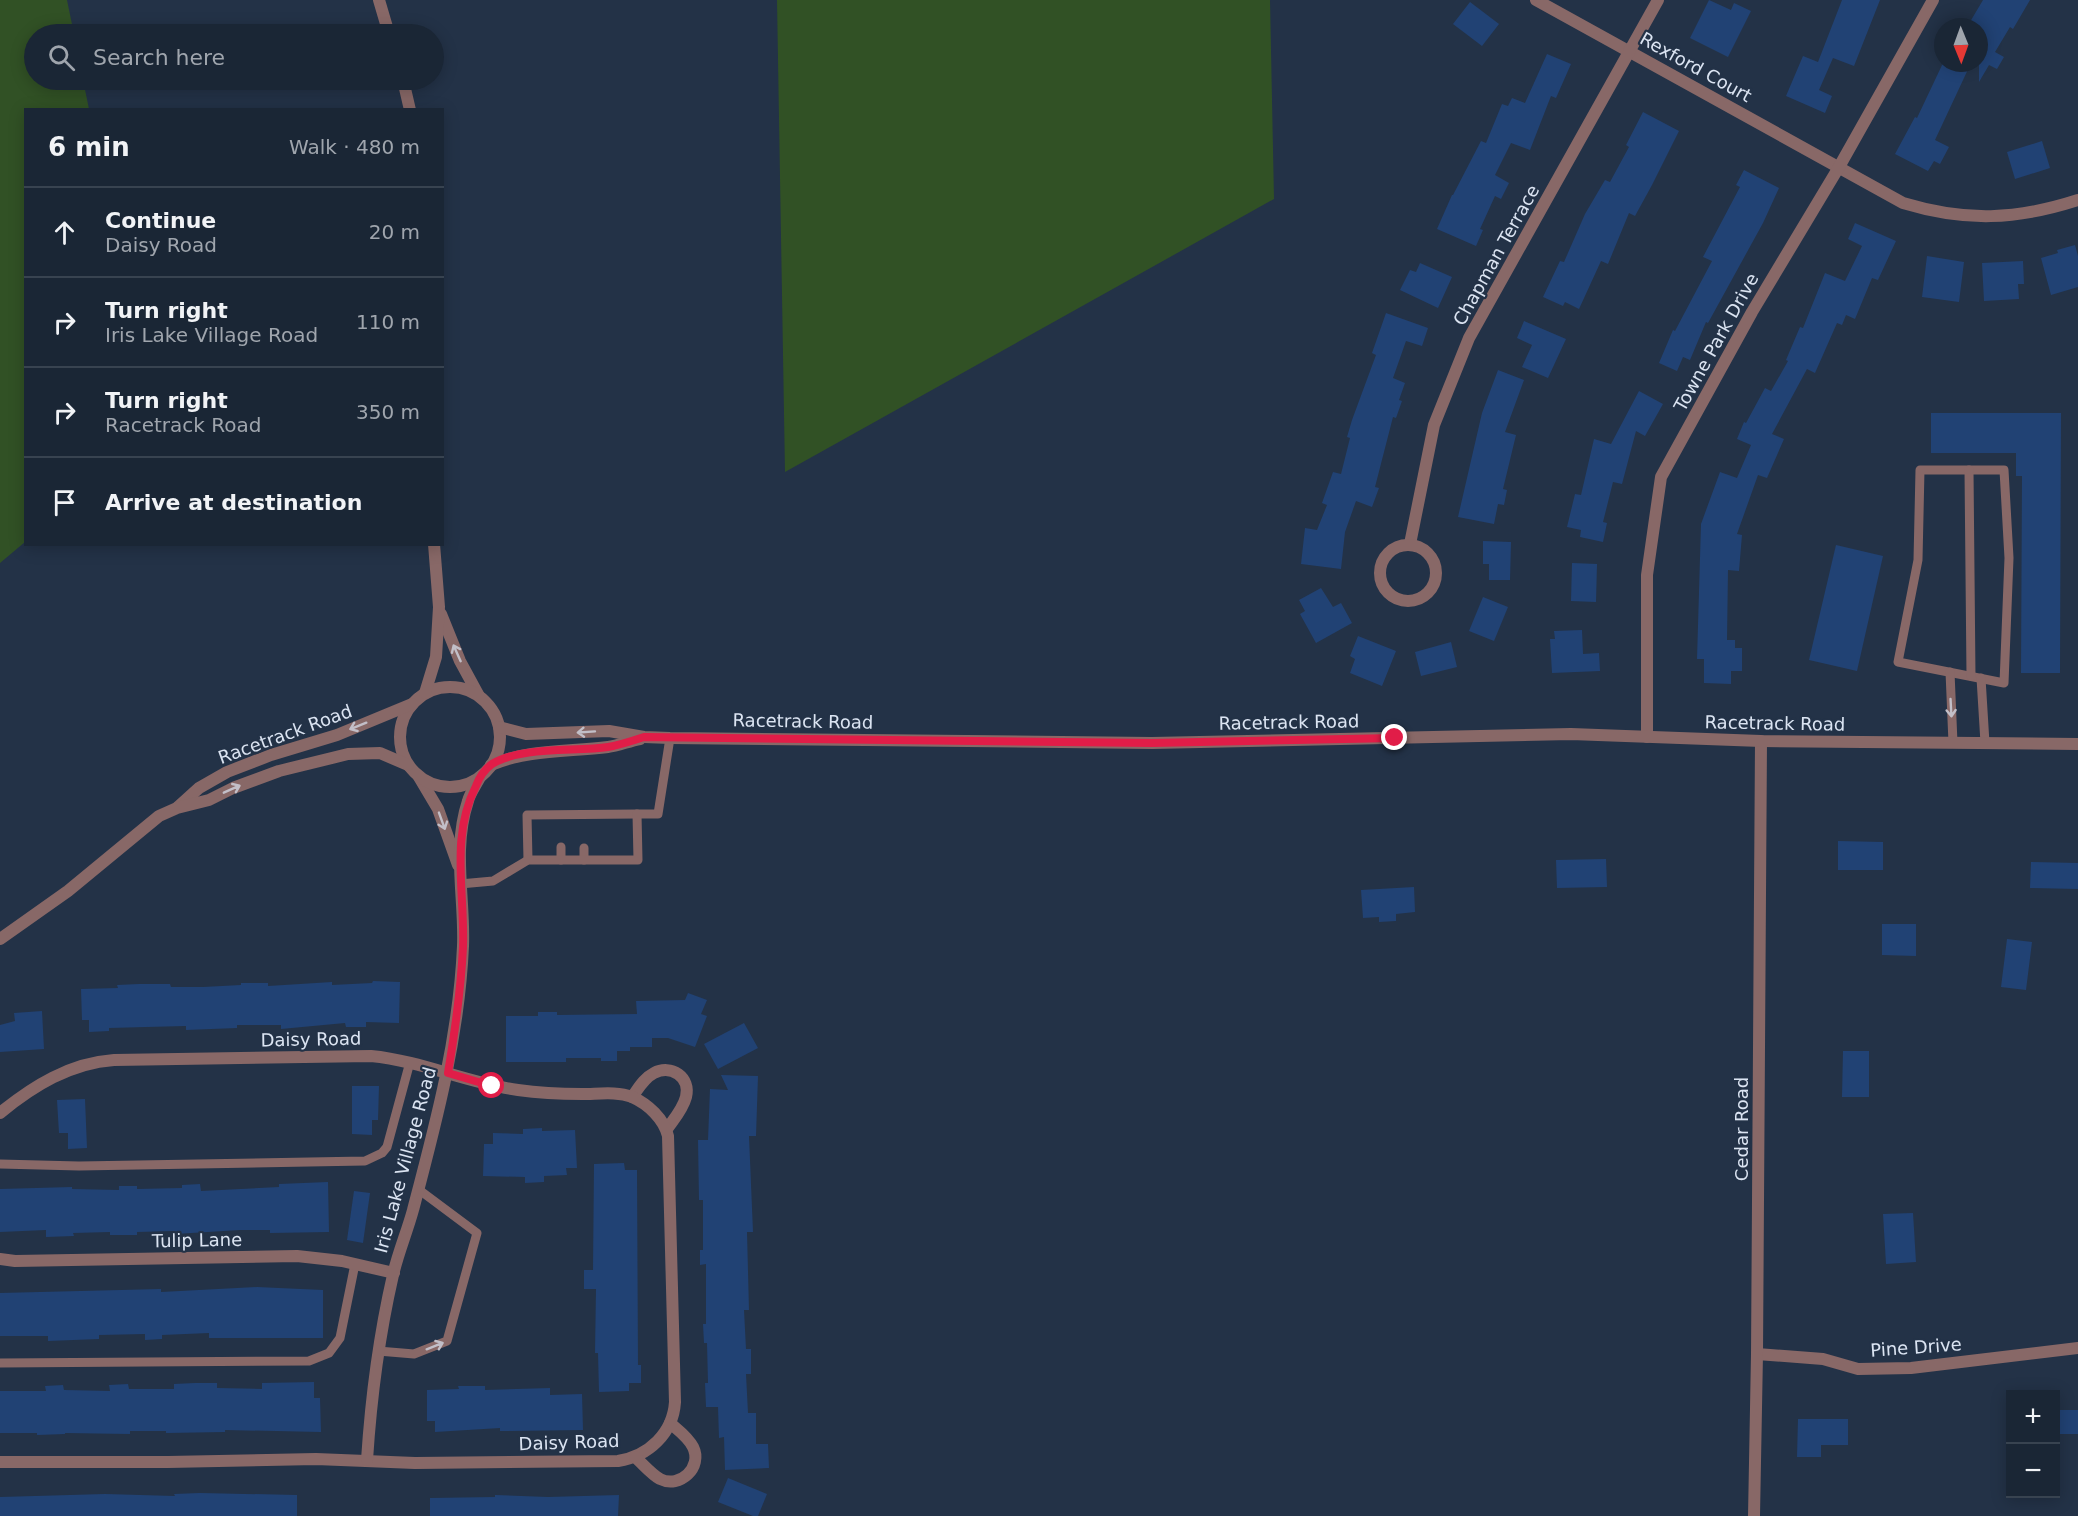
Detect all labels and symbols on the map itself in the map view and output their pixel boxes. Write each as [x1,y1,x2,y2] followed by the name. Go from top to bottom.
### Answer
[1934,18,1988,72] north arrow
[1637,28,1755,106] street label: Rexford Court
[1449,181,1543,329] street label: Chapman Terrace
[1669,269,1763,416] street label: Towne Park Drive
[451,645,462,663] one-way arrow
[1946,697,1957,717] one-way arrow
[215,700,355,768] street label: Racetrack Road
[732,709,874,733] street label: Racetrack Road
[1218,710,1360,734] street label: Racetrack Road
[1704,711,1846,735] street label: Racetrack Road
[350,721,368,732] one-way arrow
[1381,724,1407,750] route end
[576,727,596,738] one-way arrow
[222,783,241,794] one-way arrow
[438,811,449,830] one-way arrow
[260,1028,362,1050] street label: Daisy Road
[370,1065,440,1255] street label: Iris Lake Village Road
[478,1072,504,1098] route start
[1731,1077,1752,1181] street label: Cedar Road
[151,1229,242,1251] street label: Tulip Lane
[1870,1333,1962,1361] street label: Pine Drive
[425,1340,444,1351] one-way arrow
[518,1430,620,1454] street label: Daisy Road

